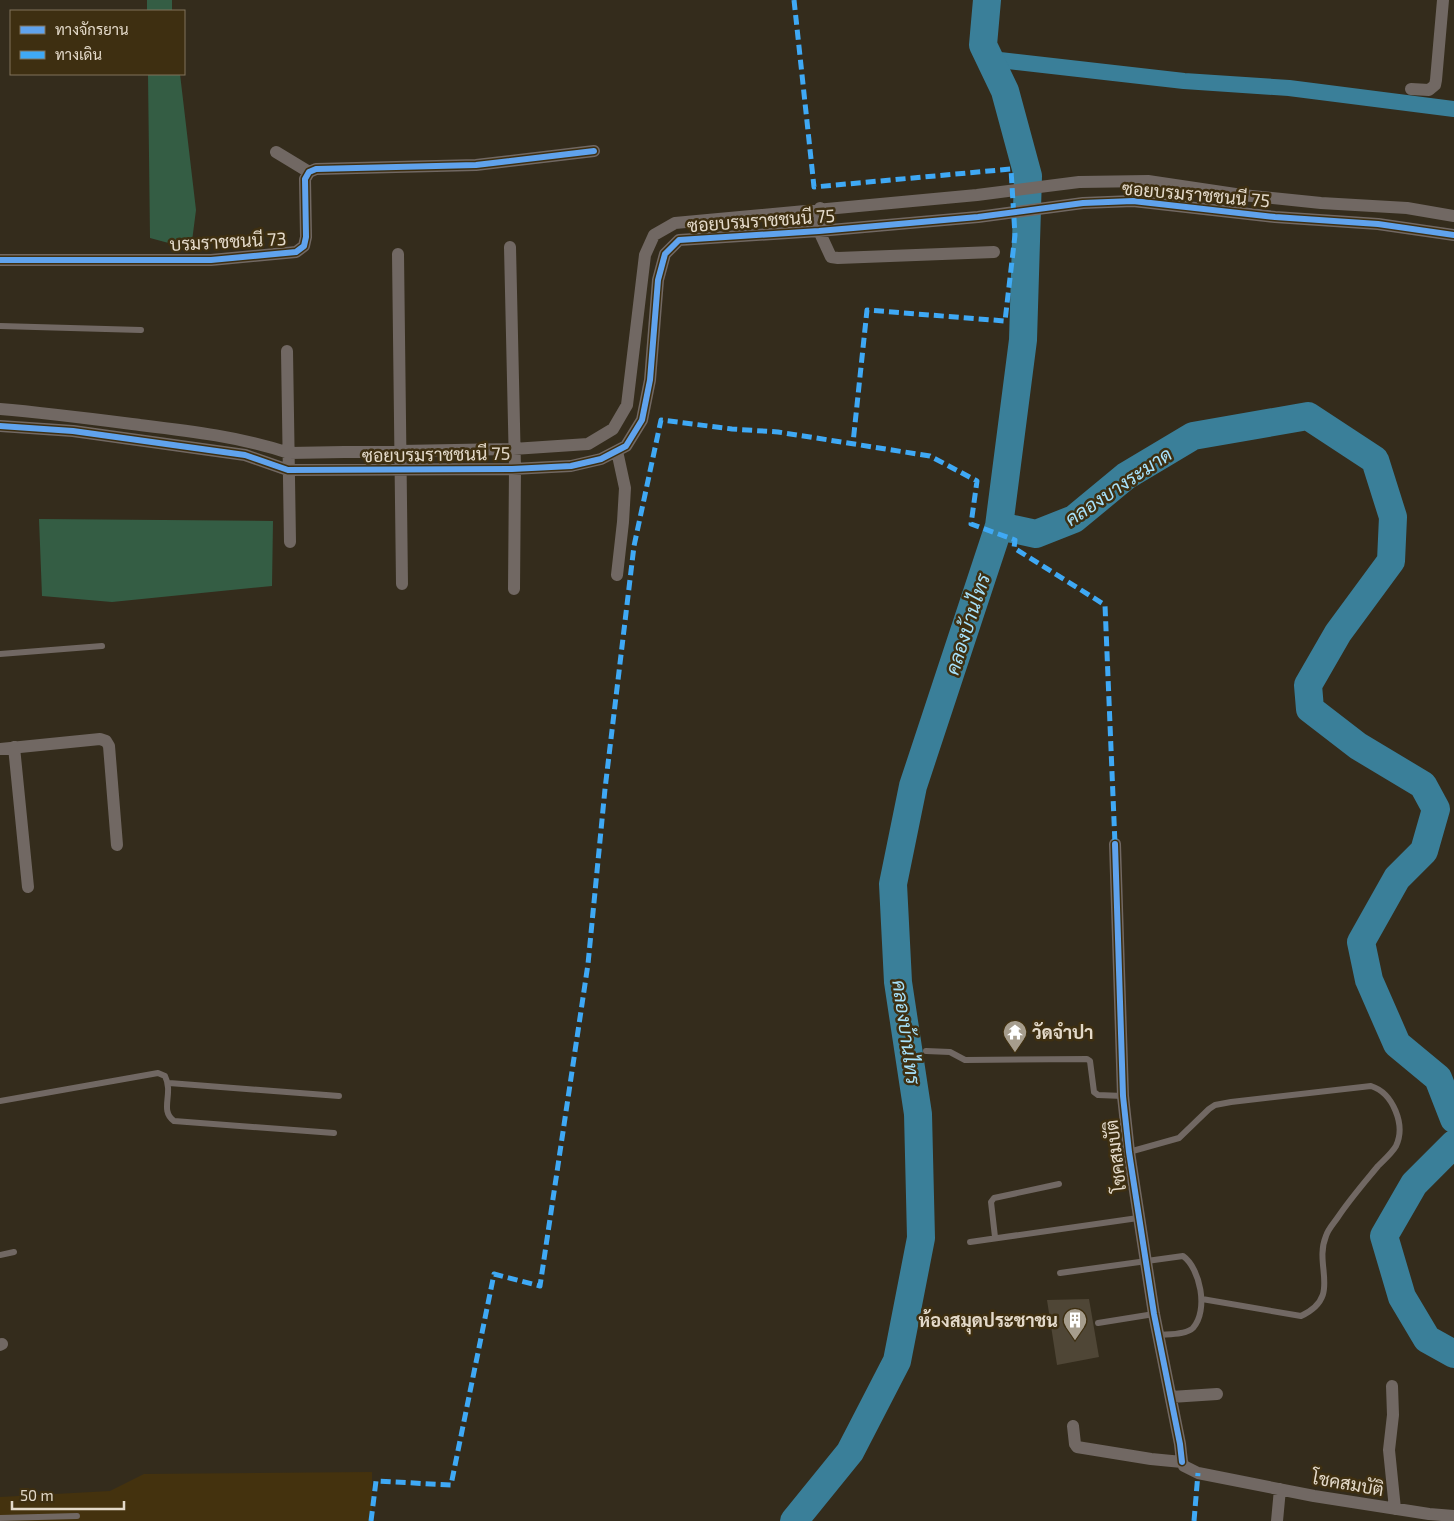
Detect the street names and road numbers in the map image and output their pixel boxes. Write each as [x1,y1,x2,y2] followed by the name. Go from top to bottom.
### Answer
[1121,176,1271,211] street label: ซอยบรมราชชนนี 75
[686,203,836,236] street label: ซอยบรมราชชนนี 75
[169,226,287,255] street label: บรมราชชนนี 73
[362,441,510,466] street label: ซอยบรมราชชนนี 75
[1099,1119,1130,1194] street label: โชคสมบัติ
[1309,1465,1386,1500] street label: โชคสมบัติ

